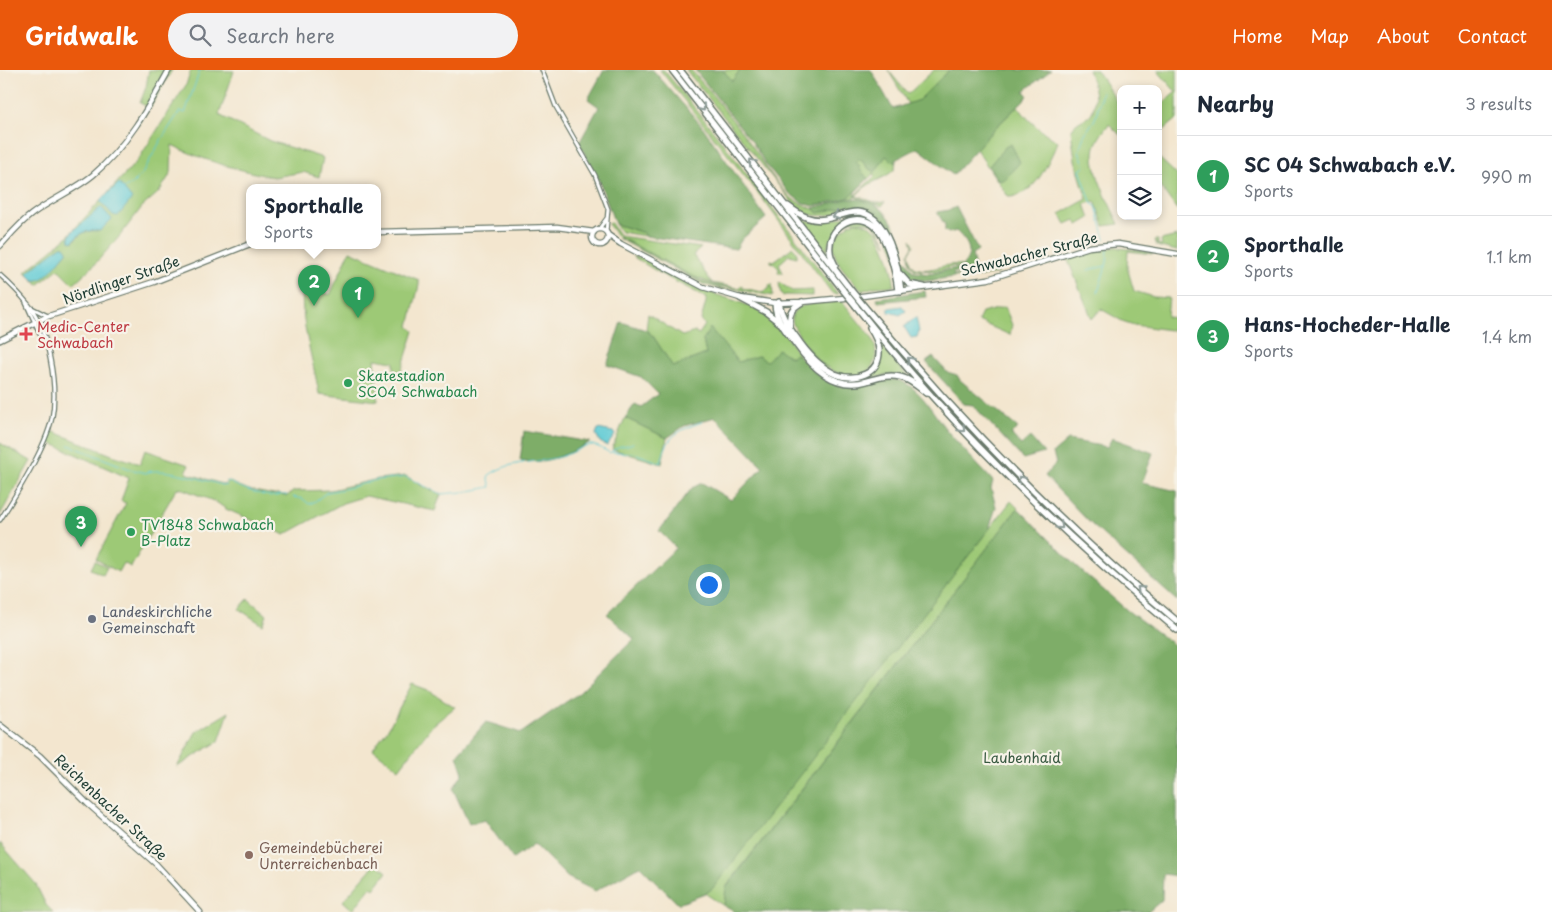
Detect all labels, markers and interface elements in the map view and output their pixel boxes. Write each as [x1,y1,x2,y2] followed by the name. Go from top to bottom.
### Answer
[168,13,518,58] search box
[25,17,138,53] text: Gridwalk
[186,21,214,49] icon: search
[226,21,335,49] text: Search here
[1232,22,1282,49] text: Home
[1310,22,1349,49] text: Map
[1377,22,1429,49] text: About
[1457,22,1527,49] text: Contact
[1117,85,1162,220] map controls
[1117,85,1162,130] button: +
[1197,87,1274,119] text: Nearby
[1465,91,1532,115] text: 3 results
[696,102,705,112] one-way arrow
[1117,130,1162,175] button: −
[1244,150,1455,178] text: SC 04 Schwabach e.V.
[749,158,758,168] one-way arrow
[1209,164,1217,188] text: 1
[1481,164,1532,188] text: 990 m
[1117,175,1162,220] button: layers
[1244,178,1293,202] text: Sports
[246,184,381,249] popup
[264,191,363,219] text: Sporthalle
[833,211,841,221] one-way arrow
[264,219,313,243] text: Sports
[958,227,1100,281] street label: Schwabacher Straße
[1244,230,1344,258] text: Sporthalle
[1207,244,1219,268] text: 2
[1486,244,1532,268] text: 1.1 km
[60,250,182,310] street label: Nördlinger Straße
[1244,258,1293,282] text: Sports
[298,265,330,306] pin: 2
[342,277,374,318] pin: 1
[1244,310,1451,338] text: Hans-Hocheder-Halle
[37,316,130,353] place label: Medic-Center Schwabach
[1208,324,1218,348] text: 3
[1482,324,1532,348] text: 1.4 km
[19,327,33,341] marker: Medic-Center Schwabach
[1244,338,1293,362] text: Sports
[907,357,915,366] one-way arrow
[358,365,478,402] place label: Skatestadion SC04 Schwabach
[342,377,354,389] marker: Skatestadion SC04 Schwabach
[956,423,965,432] one-way arrow
[1017,476,1026,485] one-way arrow
[65,506,97,547] pin: 3
[141,514,274,551] place label: TV1848 Schwabach B-Platz
[1054,520,1063,529] one-way arrow
[125,526,137,538] marker: TV1848 Schwabach B-Platz
[696,572,722,598] your location
[1136,586,1145,595] one-way arrow
[102,601,212,638] place label: Landeskirchliche Gemeinschaft
[86,613,98,625] marker: Landeskirchliche Gemeinschaft
[983,747,1061,768] park label: Laubenhaid
[50,749,172,865] street label: Reichenbacher Straße
[259,837,383,874] place label: Gemeindebücherei Unterreichenbach
[243,849,255,861] marker: Gemeindebücherei Unterreichenbach

